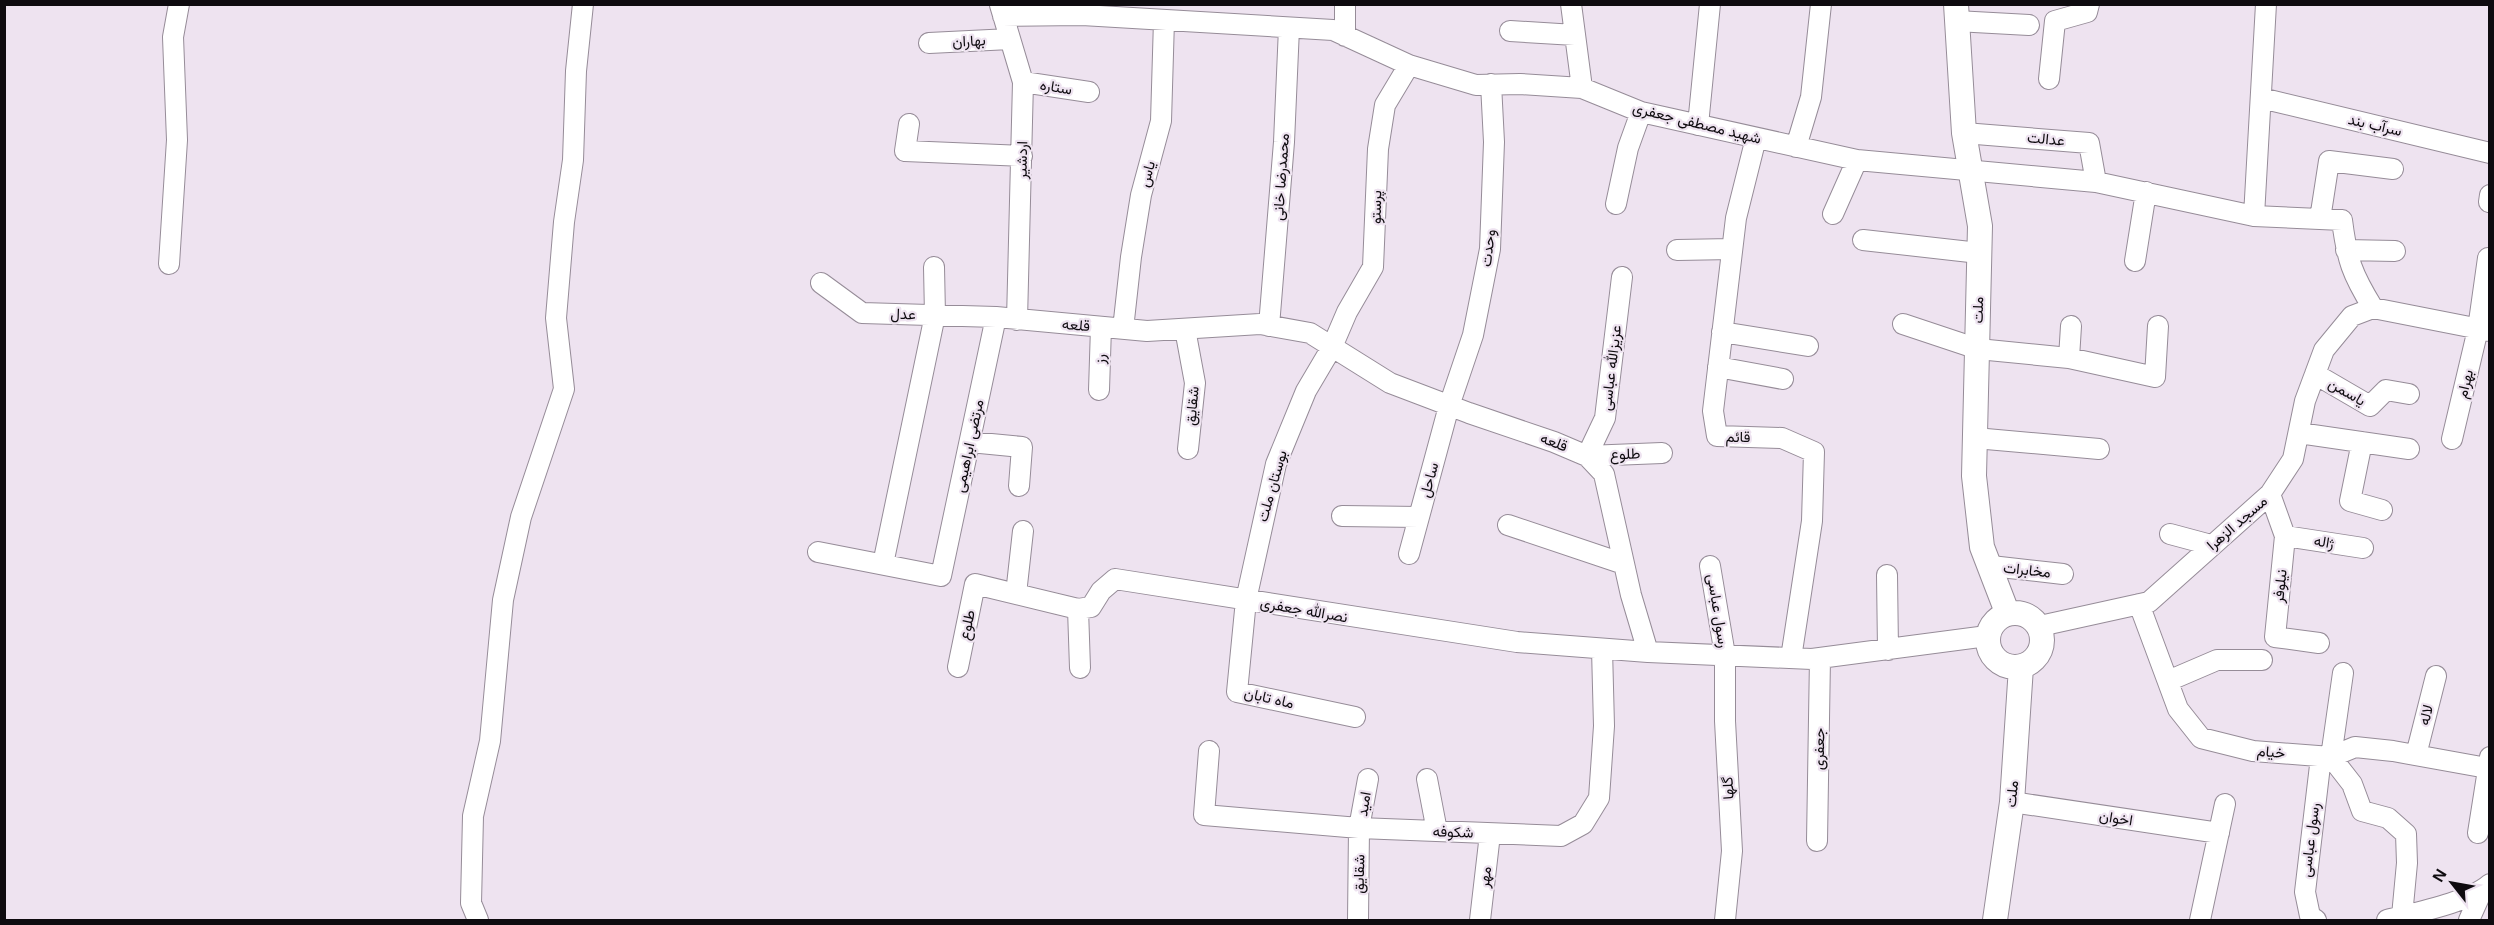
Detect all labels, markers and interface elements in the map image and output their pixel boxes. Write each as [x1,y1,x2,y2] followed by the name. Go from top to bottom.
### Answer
[952,31,986,51] street label: بهاران
[1039,76,1074,98] street label: ستاره
[1631,98,1763,149] street label: شهید مصطفی جعفری
[2346,110,2404,140] street label: سرآب بند
[2027,128,2066,149] street label: عدالت
[1269,133,1294,221] street label: محمدرضا خانی
[1013,141,1031,180] street label: اردشیر
[1135,159,1160,189] street label: یاس
[1367,190,1386,224] street label: پرستو
[1477,228,1499,268] street label: وحدت
[1969,296,1986,323] street label: ملت
[890,305,916,323] street label: عدل
[1061,315,1091,334] street label: قلعه
[1597,324,1626,412] street label: عزیزالله عباسی
[1091,354,1109,365] street label: رز
[2453,368,2478,400] street label: بهرام
[2325,374,2369,411] street label: یاسمن
[1181,385,1204,427] street label: شقایق
[950,398,989,494] street label: مرتضی ابراهیمی
[1725,428,1751,447] street label: قائم
[1538,429,1570,455] street label: قلعه
[1609,444,1641,466] street label: طلوع
[1253,448,1291,524] street label: بوستان ملت
[1416,460,1442,500] street label: ساحل
[2203,492,2271,554] street label: مسجد الزهرا
[2313,532,2336,553] street label: ژاله
[2002,559,2052,581] street label: مخابرات
[2269,568,2291,605] street label: نیلوفر
[1702,573,1733,649] street label: رسول عباسی
[1259,593,1349,628] street label: نصرالله جعفری
[955,608,981,642] street label: طلوع
[1242,684,1296,712] street label: ماه تابان
[2415,703,2436,727] street label: لاله
[1810,728,1829,770] street label: جعفری
[2256,742,2286,763] street label: خیام
[1718,776,1738,800] street label: گلها
[2002,780,2021,808] street label: ملت
[1353,790,1375,818] street label: امید
[2297,802,2324,878] street label: رسول عباسی
[2098,806,2134,830] street label: اخوان
[1432,822,1474,842] street label: شکوفه
[2422,853,2482,913] north arrow
[1350,854,1369,894] street label: شقایق
[1475,865,1495,890] street label: مهر
[2429,866,2450,885] text: N

